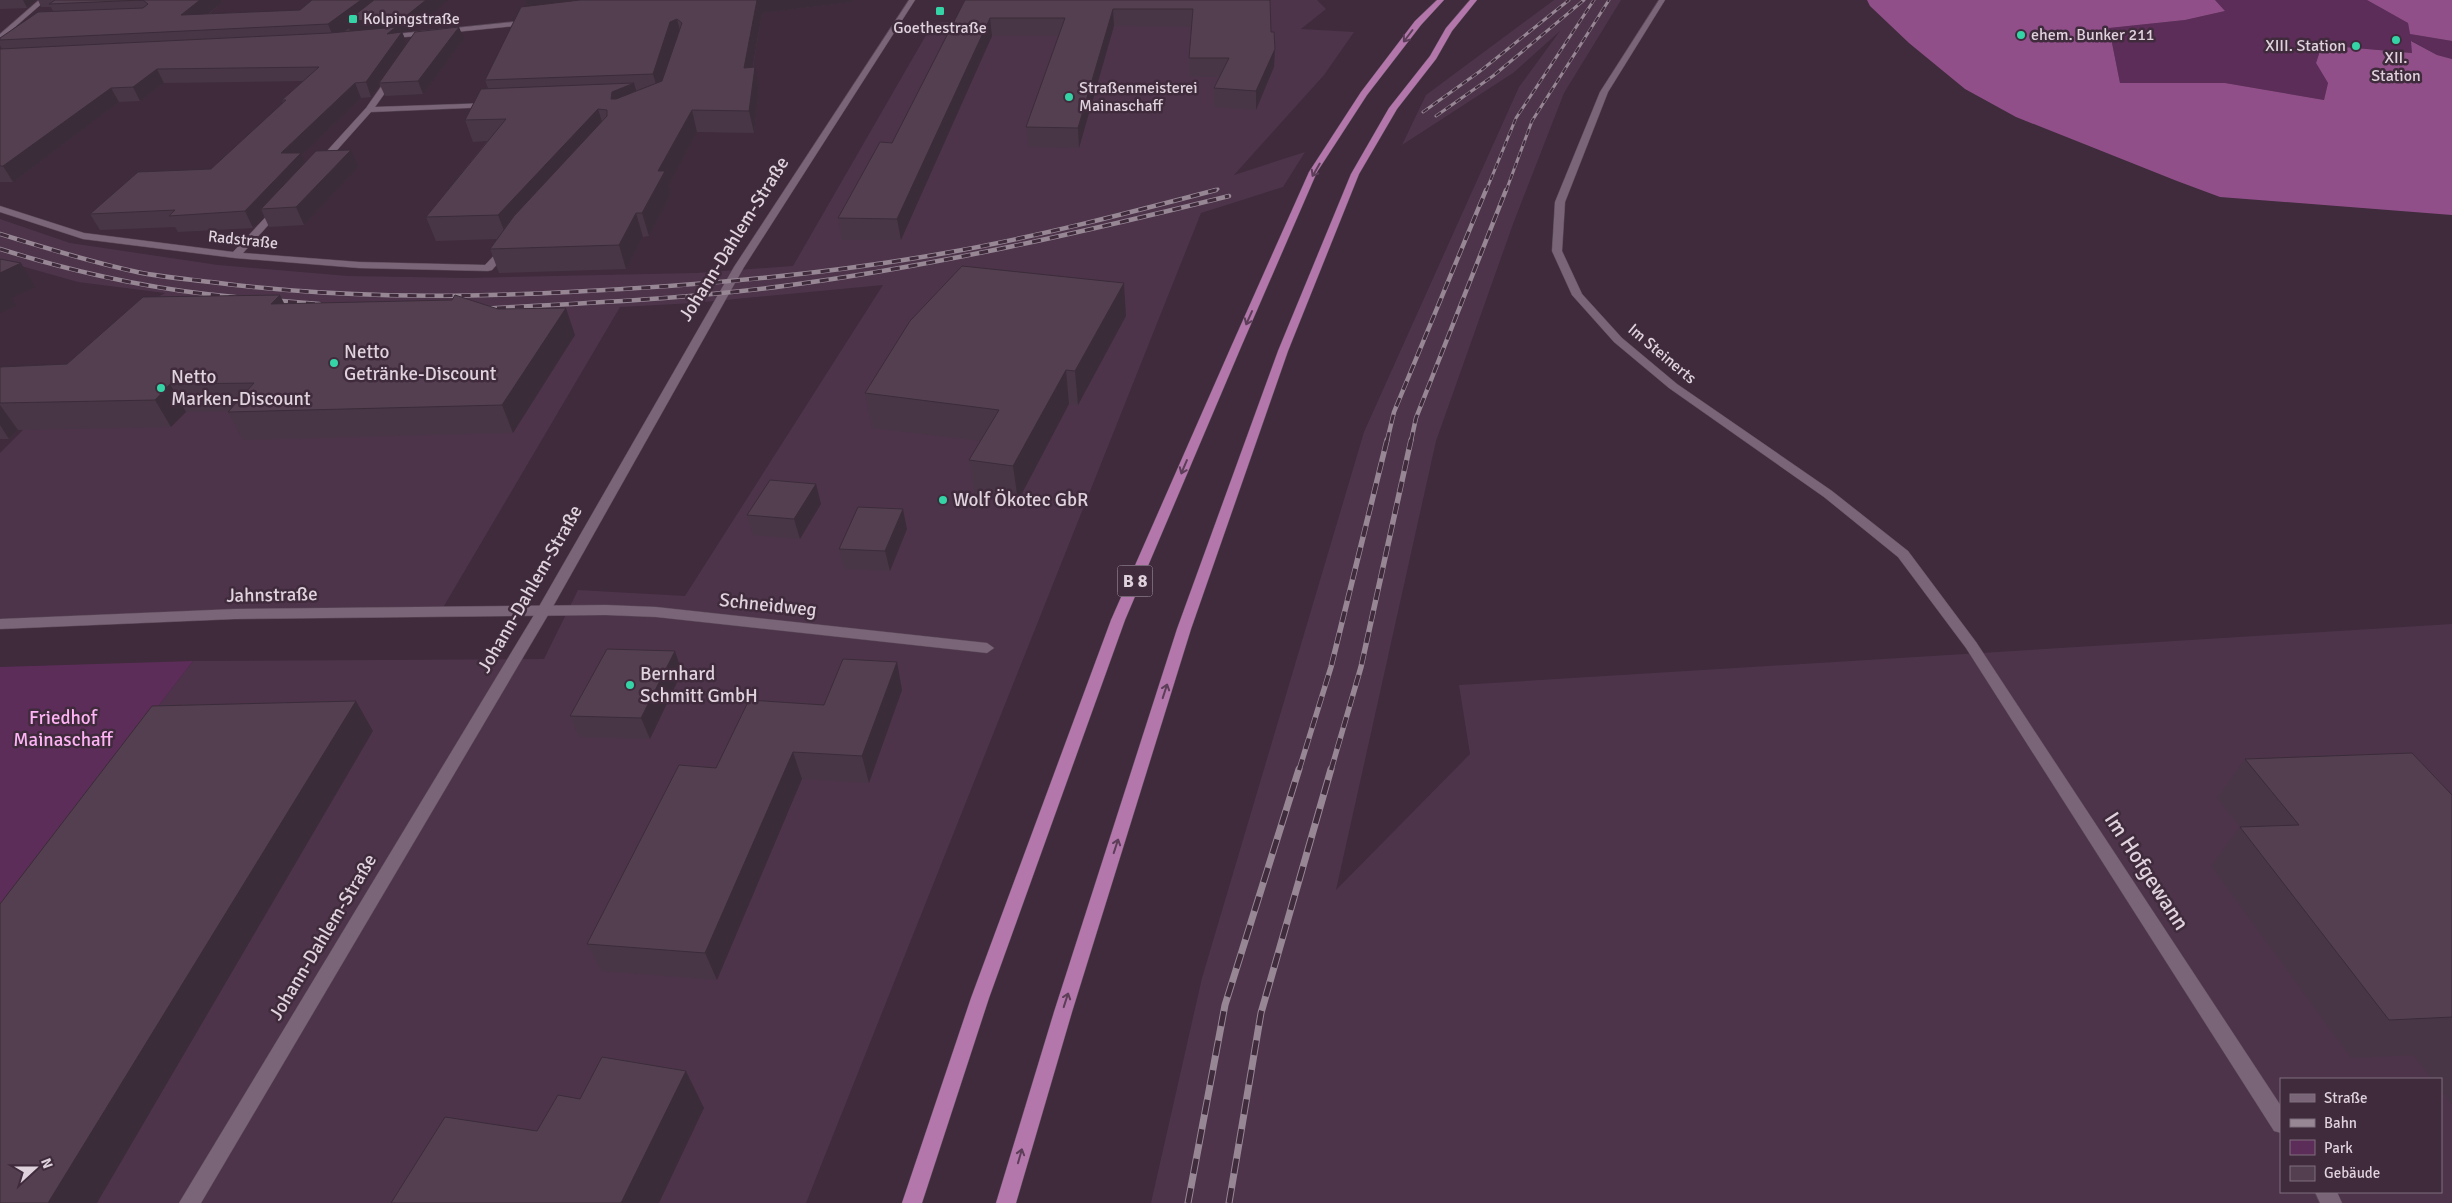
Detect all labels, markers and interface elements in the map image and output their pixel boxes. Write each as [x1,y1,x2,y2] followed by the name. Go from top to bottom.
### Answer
[934,5,946,17] marker: Goethestraße
[363,9,460,29] place label: Kolpingstraße
[347,13,359,25] marker: Kolpingstraße
[893,18,987,38] place label: Goethestraße
[2031,25,2154,45] place label: ehem. Bunker 211
[1403,29,1414,42] one-way arrow
[2015,29,2027,41] marker: ehem. Bunker 211
[2390,34,2402,46] marker: XII. Station
[2265,36,2346,56] place label: XIII. Station
[2350,40,2362,52] marker: XIII. Station
[2371,48,2421,86] place label: XII. Station
[1079,78,1198,116] place label: Straßenmeisterei Mainaschaff
[1063,91,1075,103] marker: Straßenmeisterei Mainaschaff
[674,152,794,326] street label: Johann-Dahlem-Straße
[1310,162,1320,176] one-way arrow
[207,226,279,254] street label: Radstraße
[1243,310,1253,325] one-way arrow
[1624,320,1700,388] street label: Im Steinerts
[344,340,497,386] place label: Netto Getränke-Discount
[328,357,340,369] marker: Netto Getränke-Discount
[171,365,311,411] place label: Netto Marken-Discount
[155,382,167,394] marker: Netto Marken-Discount
[1179,459,1188,474] one-way arrow
[953,488,1088,512] place label: Wolf Ökotec GbR
[937,494,949,506] marker: Wolf Ökotec GbR
[472,501,588,677] street label: Johann-Dahlem-Straße
[1118,566,1152,596] road number: B 8
[226,582,318,608] street label: Jahnstraße
[718,588,818,622] street label: Schneidweg
[640,662,758,708] place label: Bernhard Schmitt GmbH
[624,679,636,691] marker: Bernhard Schmitt GmbH
[1160,683,1170,699] one-way arrow
[13,706,114,752] park label: Friedhof Mainaschaff
[2099,807,2195,935] street label: Im Hofgewann
[1111,838,1121,854] one-way arrow
[264,850,382,1024] street label: Johann-Dahlem-Straße
[1062,993,1072,1009] one-way arrow
[2280,1078,2442,1193] legend
[2324,1089,2368,1107] text: Straße
[2324,1114,2357,1132] text: Bahn
[2324,1139,2353,1157] text: Park
[10,1143,60,1193] north arrow
[1016,1149,1026,1165] one-way arrow
[37,1156,56,1171] text: N
[2324,1164,2380,1182] text: Gebäude

